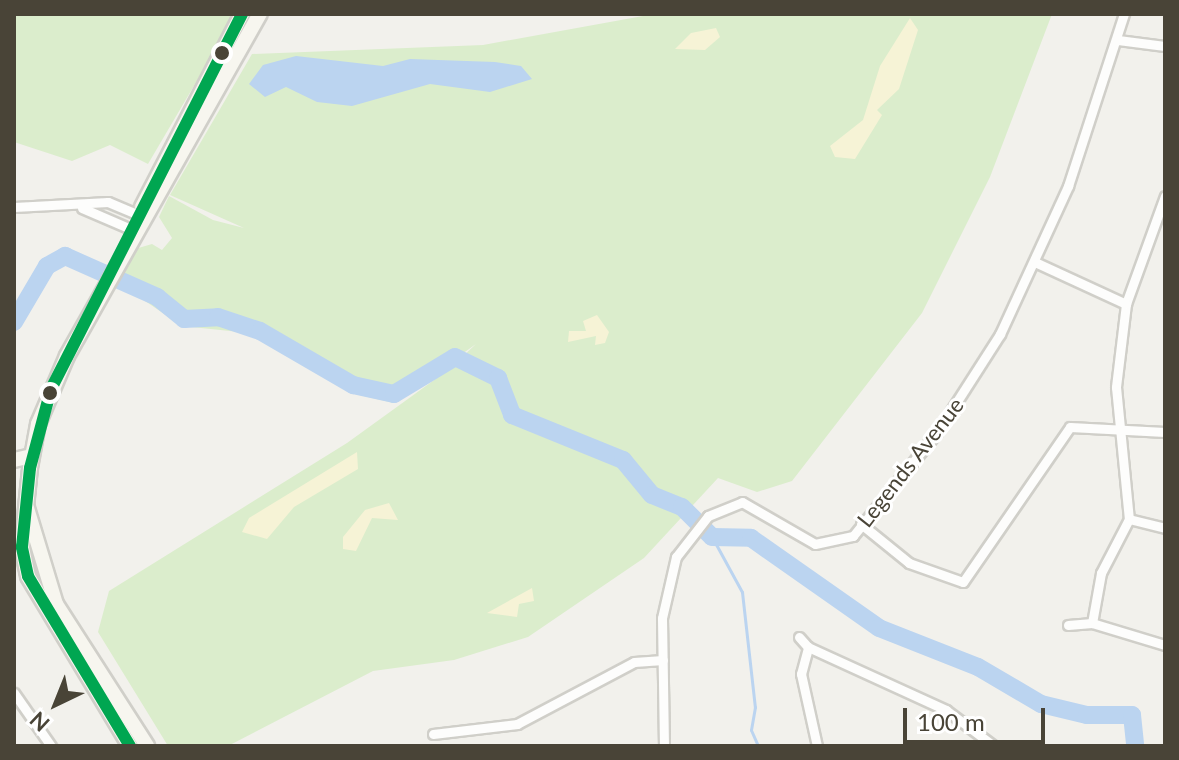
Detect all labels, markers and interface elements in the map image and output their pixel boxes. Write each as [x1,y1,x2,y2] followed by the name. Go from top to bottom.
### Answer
[214,45,230,61] unlabelled marker
[42,385,58,401] unlabelled marker
[851,392,969,532] street label: Legends Avenue
[16,664,96,744] north arrow
[907,692,1049,742] scale bar
[24,706,55,738] text: N
[917,707,985,736] text: 100 m

